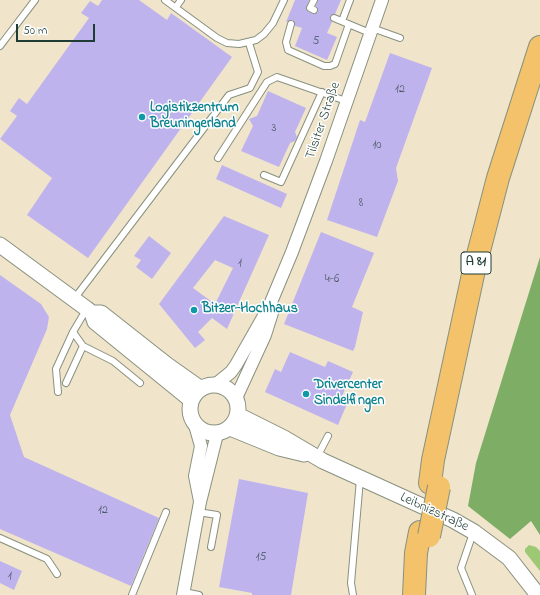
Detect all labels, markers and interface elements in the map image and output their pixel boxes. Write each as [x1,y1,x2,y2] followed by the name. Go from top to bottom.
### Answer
[18,16,97,42] scale bar
[23,22,47,40] text: 50 m
[313,35,319,49] house number: 5
[303,80,345,162] street label: Tilsiter Straße
[395,83,405,97] house number: 12
[150,101,239,134] place label: Logistikzentrum Breuningerland
[137,112,147,122] marker: Logistikzentrum Breuningerland
[272,122,276,136] house number: 3
[373,139,381,153] house number: 10
[359,197,363,211] house number: 8
[461,252,491,274] road number: A 81
[238,257,242,271] house number: 1
[325,273,339,287] house number: 4-6
[202,302,298,318] place label: Bitzer-Hochhaus
[189,305,199,315] marker: Bitzer-Hochhaus
[314,378,384,410] place label: Drivercenter Sindelfingen
[301,389,311,399] marker: Drivercenter Sindelfingen
[397,490,471,536] street label: Leibnizstraße
[98,504,108,518] house number: 12
[256,551,266,565] house number: 15
[8,570,12,584] house number: 1

